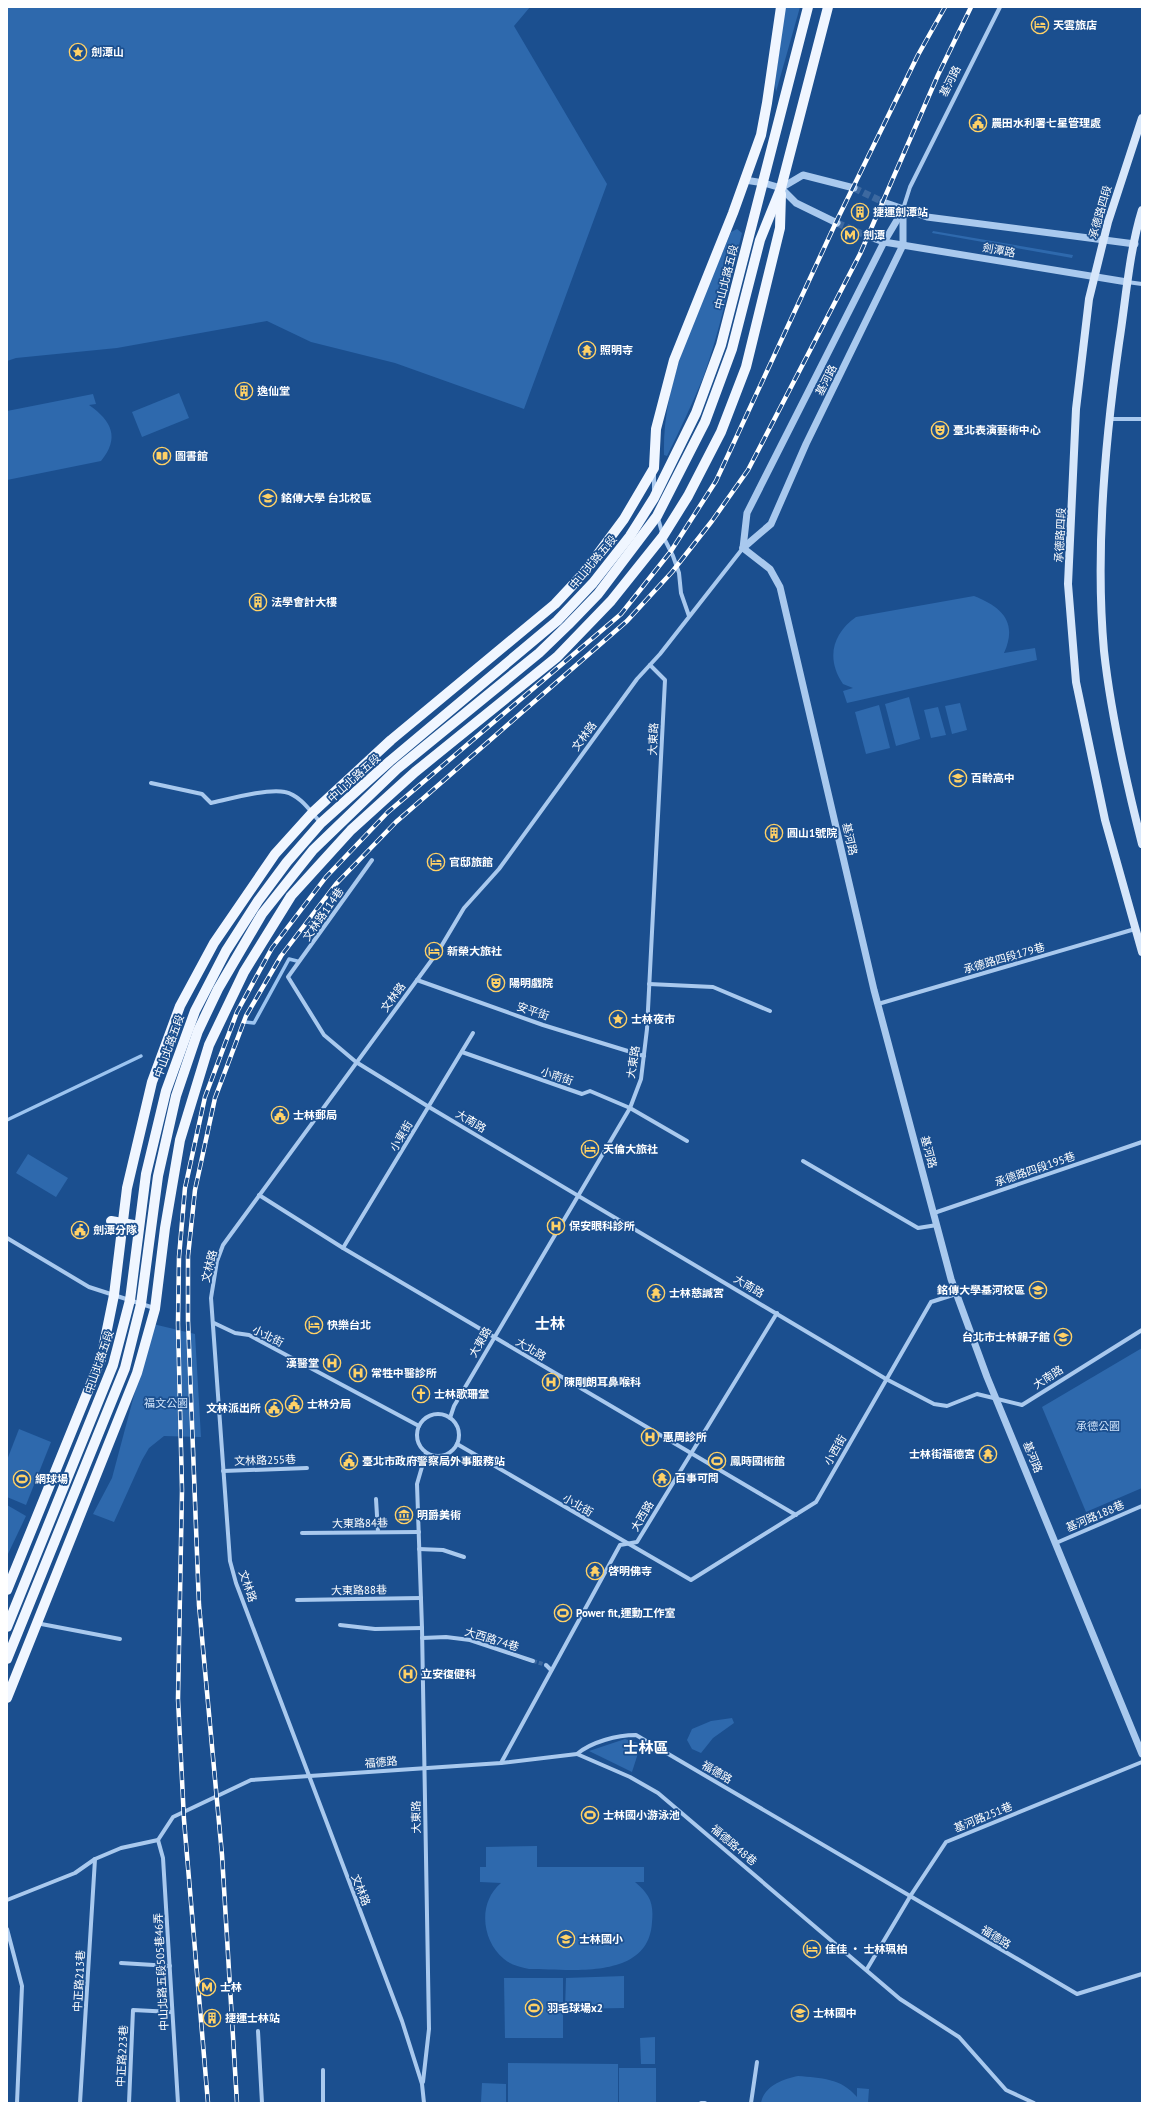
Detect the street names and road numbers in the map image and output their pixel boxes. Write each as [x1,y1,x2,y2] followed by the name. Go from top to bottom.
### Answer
[936,63,964,99] street label: 基河路
[1086,184,1114,240] street label: 承德路四段
[982,240,1016,260] street label: 劍潭路
[711,243,741,311] street label: 中山北路五段
[812,362,840,398] street label: 基河路
[1052,507,1068,563] street label: 承德路四段
[566,532,620,592] street label: 中山北路五段
[569,719,599,753] street label: 文林路
[645,722,661,756] street label: 大東路
[325,751,383,805] street label: 中山北路五段
[839,821,861,857] street label: 基河路
[299,885,347,943] street label: 文林路114巷
[962,940,1046,976] street label: 承德路四段179巷
[378,980,408,1014] street label: 文林路
[515,999,551,1023] street label: 安平街
[151,1013,187,1079] street label: 中山北路五段
[624,1045,642,1079] street label: 大東路
[539,1064,575,1088] street label: 小南街
[453,1107,489,1135] street label: 大南路
[387,1118,415,1154] street label: 小東街
[918,1134,940,1170] street label: 基河路
[993,1149,1077,1189] street label: 承德路四段195巷
[198,1248,220,1284] street label: 文林路
[731,1272,767,1300] street label: 大南路
[250,1322,286,1350] street label: 小北街
[466,1324,494,1360] street label: 大東路
[82,1329,116,1395] street label: 中山北路五段
[513,1335,549,1363] street label: 大北路
[1030,1362,1066,1392] street label: 大南路
[821,1432,849,1468] street label: 小西街
[1020,1439,1046,1475] street label: 基河路
[234,1452,296,1468] street label: 文林路255巷
[560,1491,596,1519] street label: 小北街
[1064,1497,1126,1535] street label: 基河路188巷
[628,1498,656,1534] street label: 大西路
[332,1516,388,1530] street label: 大東路84巷
[236,1568,260,1604] street label: 文林路
[331,1583,387,1597] street label: 大東路88巷
[463,1624,521,1654] street label: 大西路74巷
[364,1754,398,1770] street label: 福德路
[699,1758,735,1786] street label: 福德路
[952,1799,1014,1835] street label: 基河路251巷
[409,1800,423,1834] street label: 大東路
[708,1822,760,1868] street label: 福德路48巷
[349,1872,373,1908] street label: 文林路
[151,1913,171,2031] street label: 中山北路五段505巷46弄
[978,1922,1014,1952] street label: 福德路
[70,1950,88,2012] street label: 中正路213巷
[113,2025,131,2087] street label: 中正路223巷

